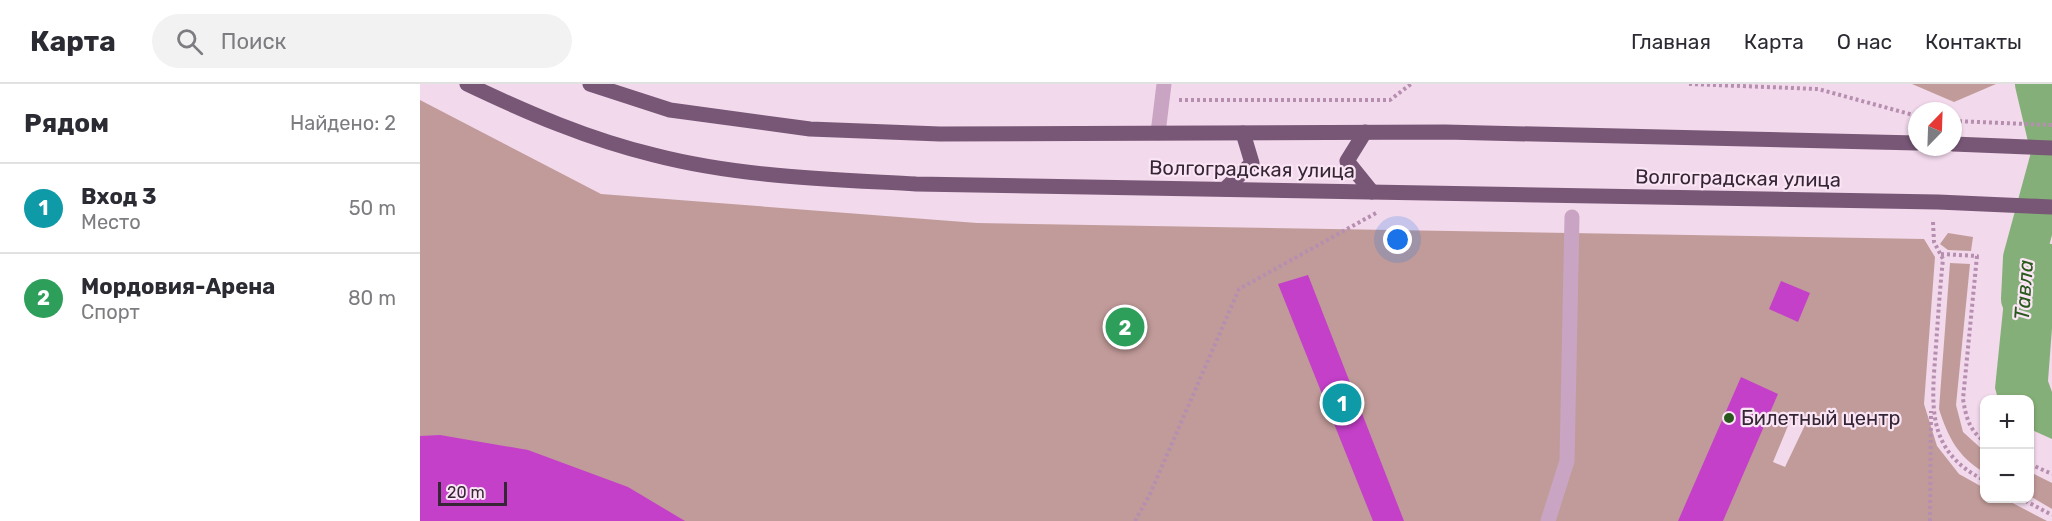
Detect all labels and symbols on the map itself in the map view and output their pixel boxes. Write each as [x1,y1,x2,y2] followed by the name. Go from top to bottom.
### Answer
[1908,102,1962,156] north arrow
[1149,155,1355,183] street label: Волгоградская улица
[1635,164,1841,192] street label: Волгоградская улица
[1383,225,1412,254] your location
[2009,259,2038,321] water label: Тавла
[1106,304,1144,350] pin: 2
[1322,380,1362,426] pin: 1
[1741,406,1900,430] place label: Билетный центр
[1722,411,1736,425] marker: Билетный центр
[438,479,507,506] scale bar

